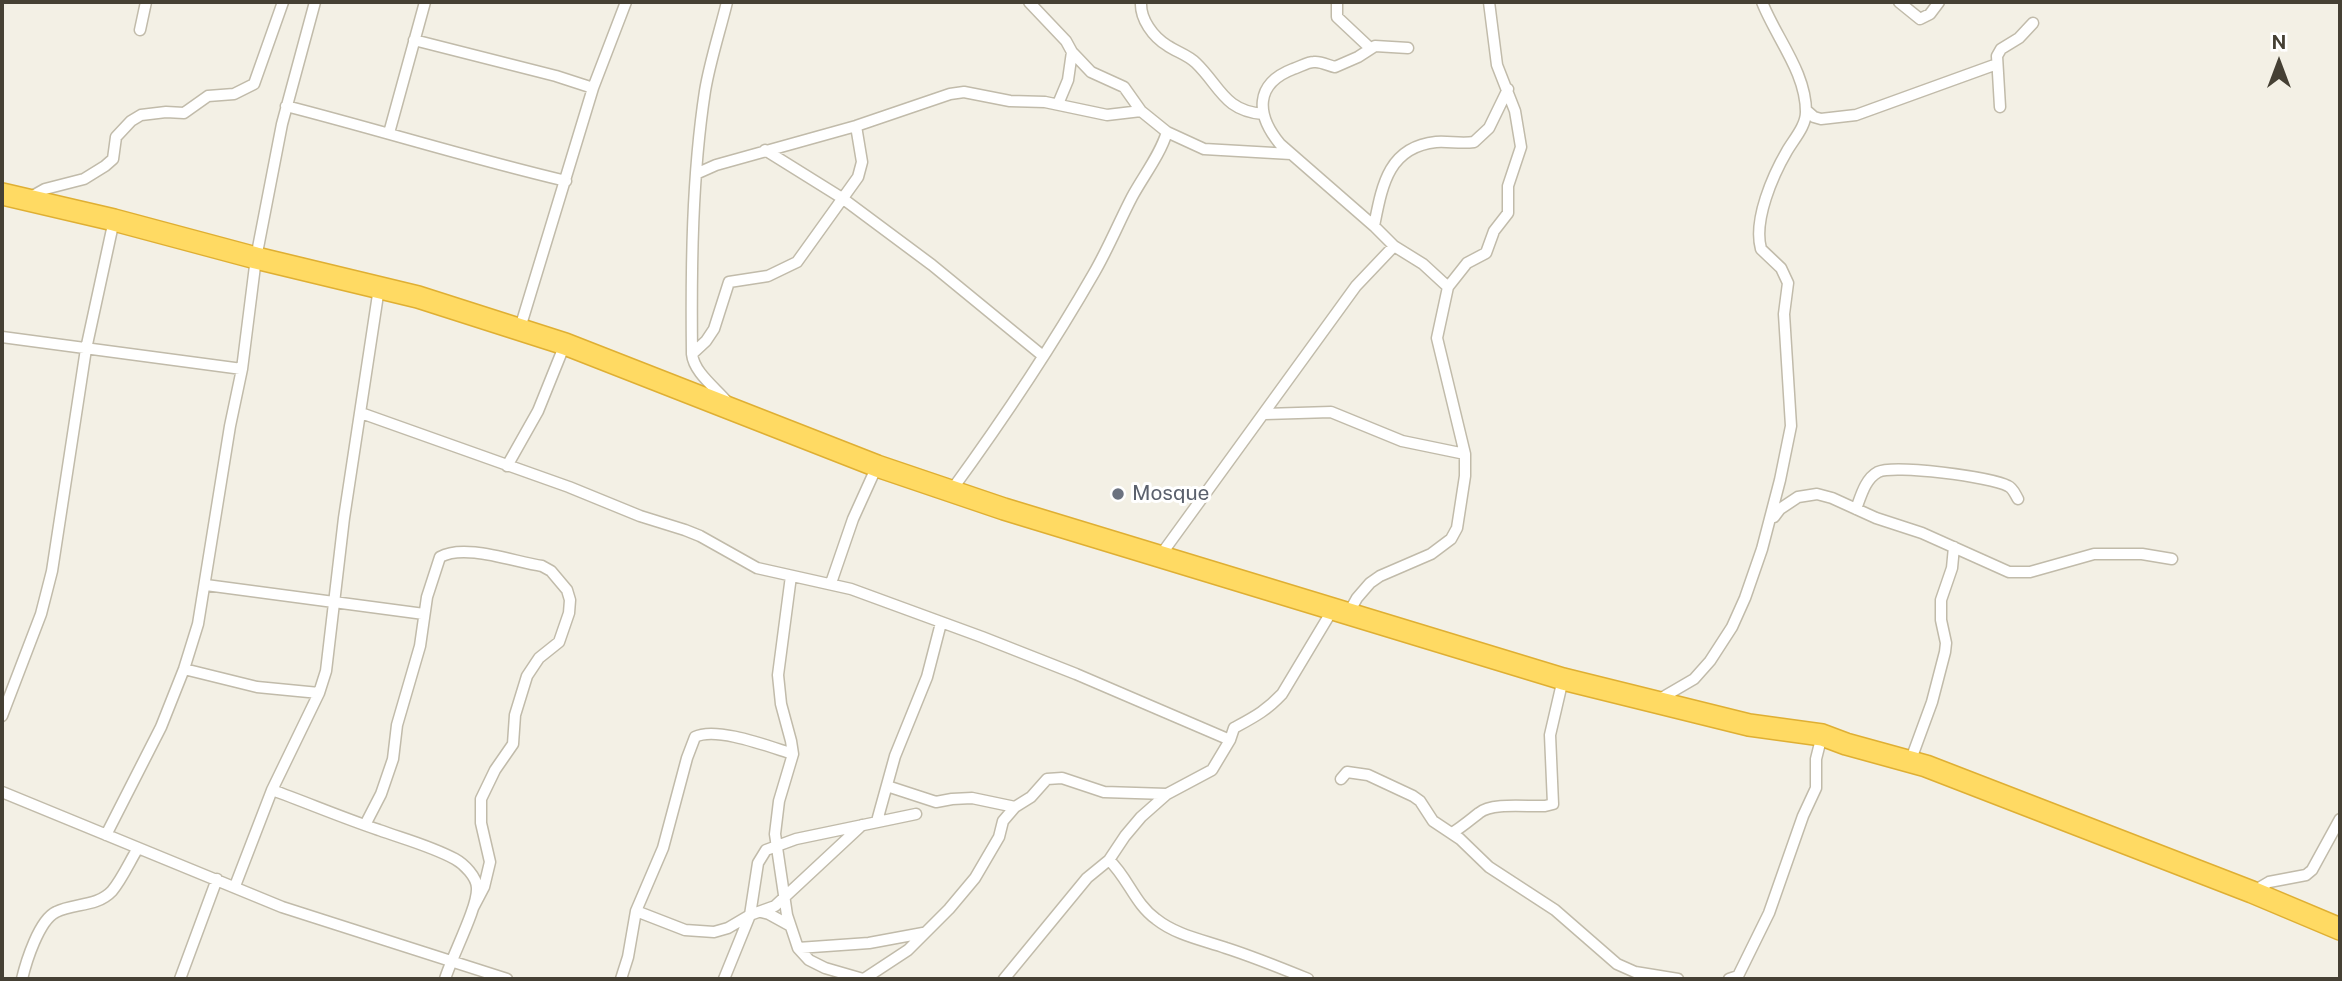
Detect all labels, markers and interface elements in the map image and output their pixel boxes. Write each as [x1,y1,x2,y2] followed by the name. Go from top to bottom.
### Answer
[2244,28,2314,98] north arrow
[2272,31,2286,53] text: N
[1132,481,1209,507] place label: Mosque
[1110,486,1126,502] marker: Mosque

